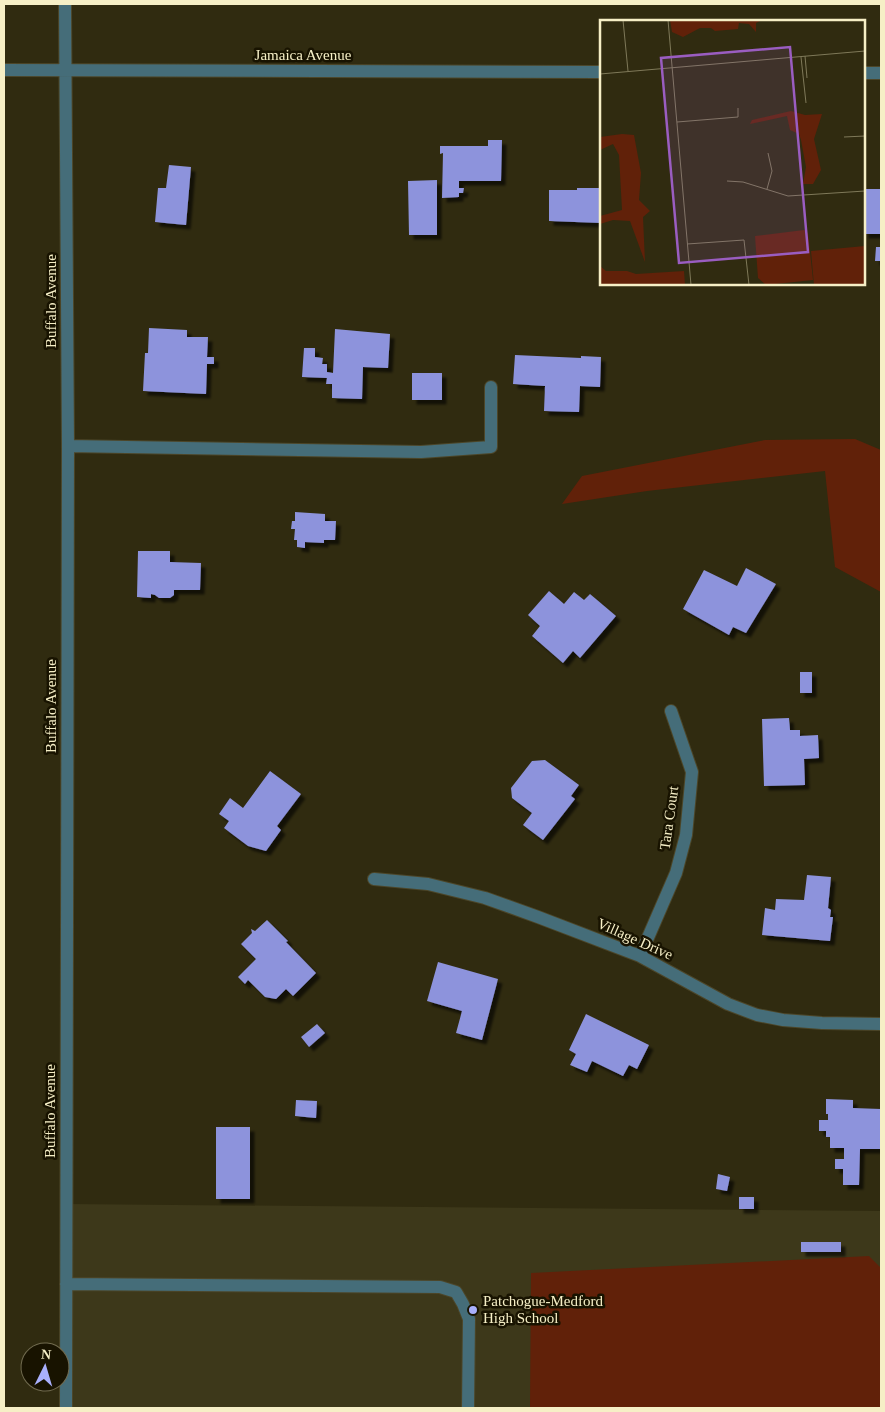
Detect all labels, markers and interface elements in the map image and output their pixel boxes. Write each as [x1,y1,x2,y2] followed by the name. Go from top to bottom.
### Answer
[600,20,865,285] inset map
[255,47,352,63] street label: Jamaica Avenue
[43,254,59,348] street label: Buffalo Avenue
[43,659,59,753] street label: Buffalo Avenue
[657,784,682,851] street label: Tara Court
[595,915,676,963] street label: Village Drive
[42,1064,58,1158] street label: Buffalo Avenue
[483,1293,603,1326] place label: Patchogue-Medford High School
[467,1304,479,1316] marker: Patchogue-Medford High School
[20,1342,70,1392] north arrow
[40,1347,52,1362] text: N

